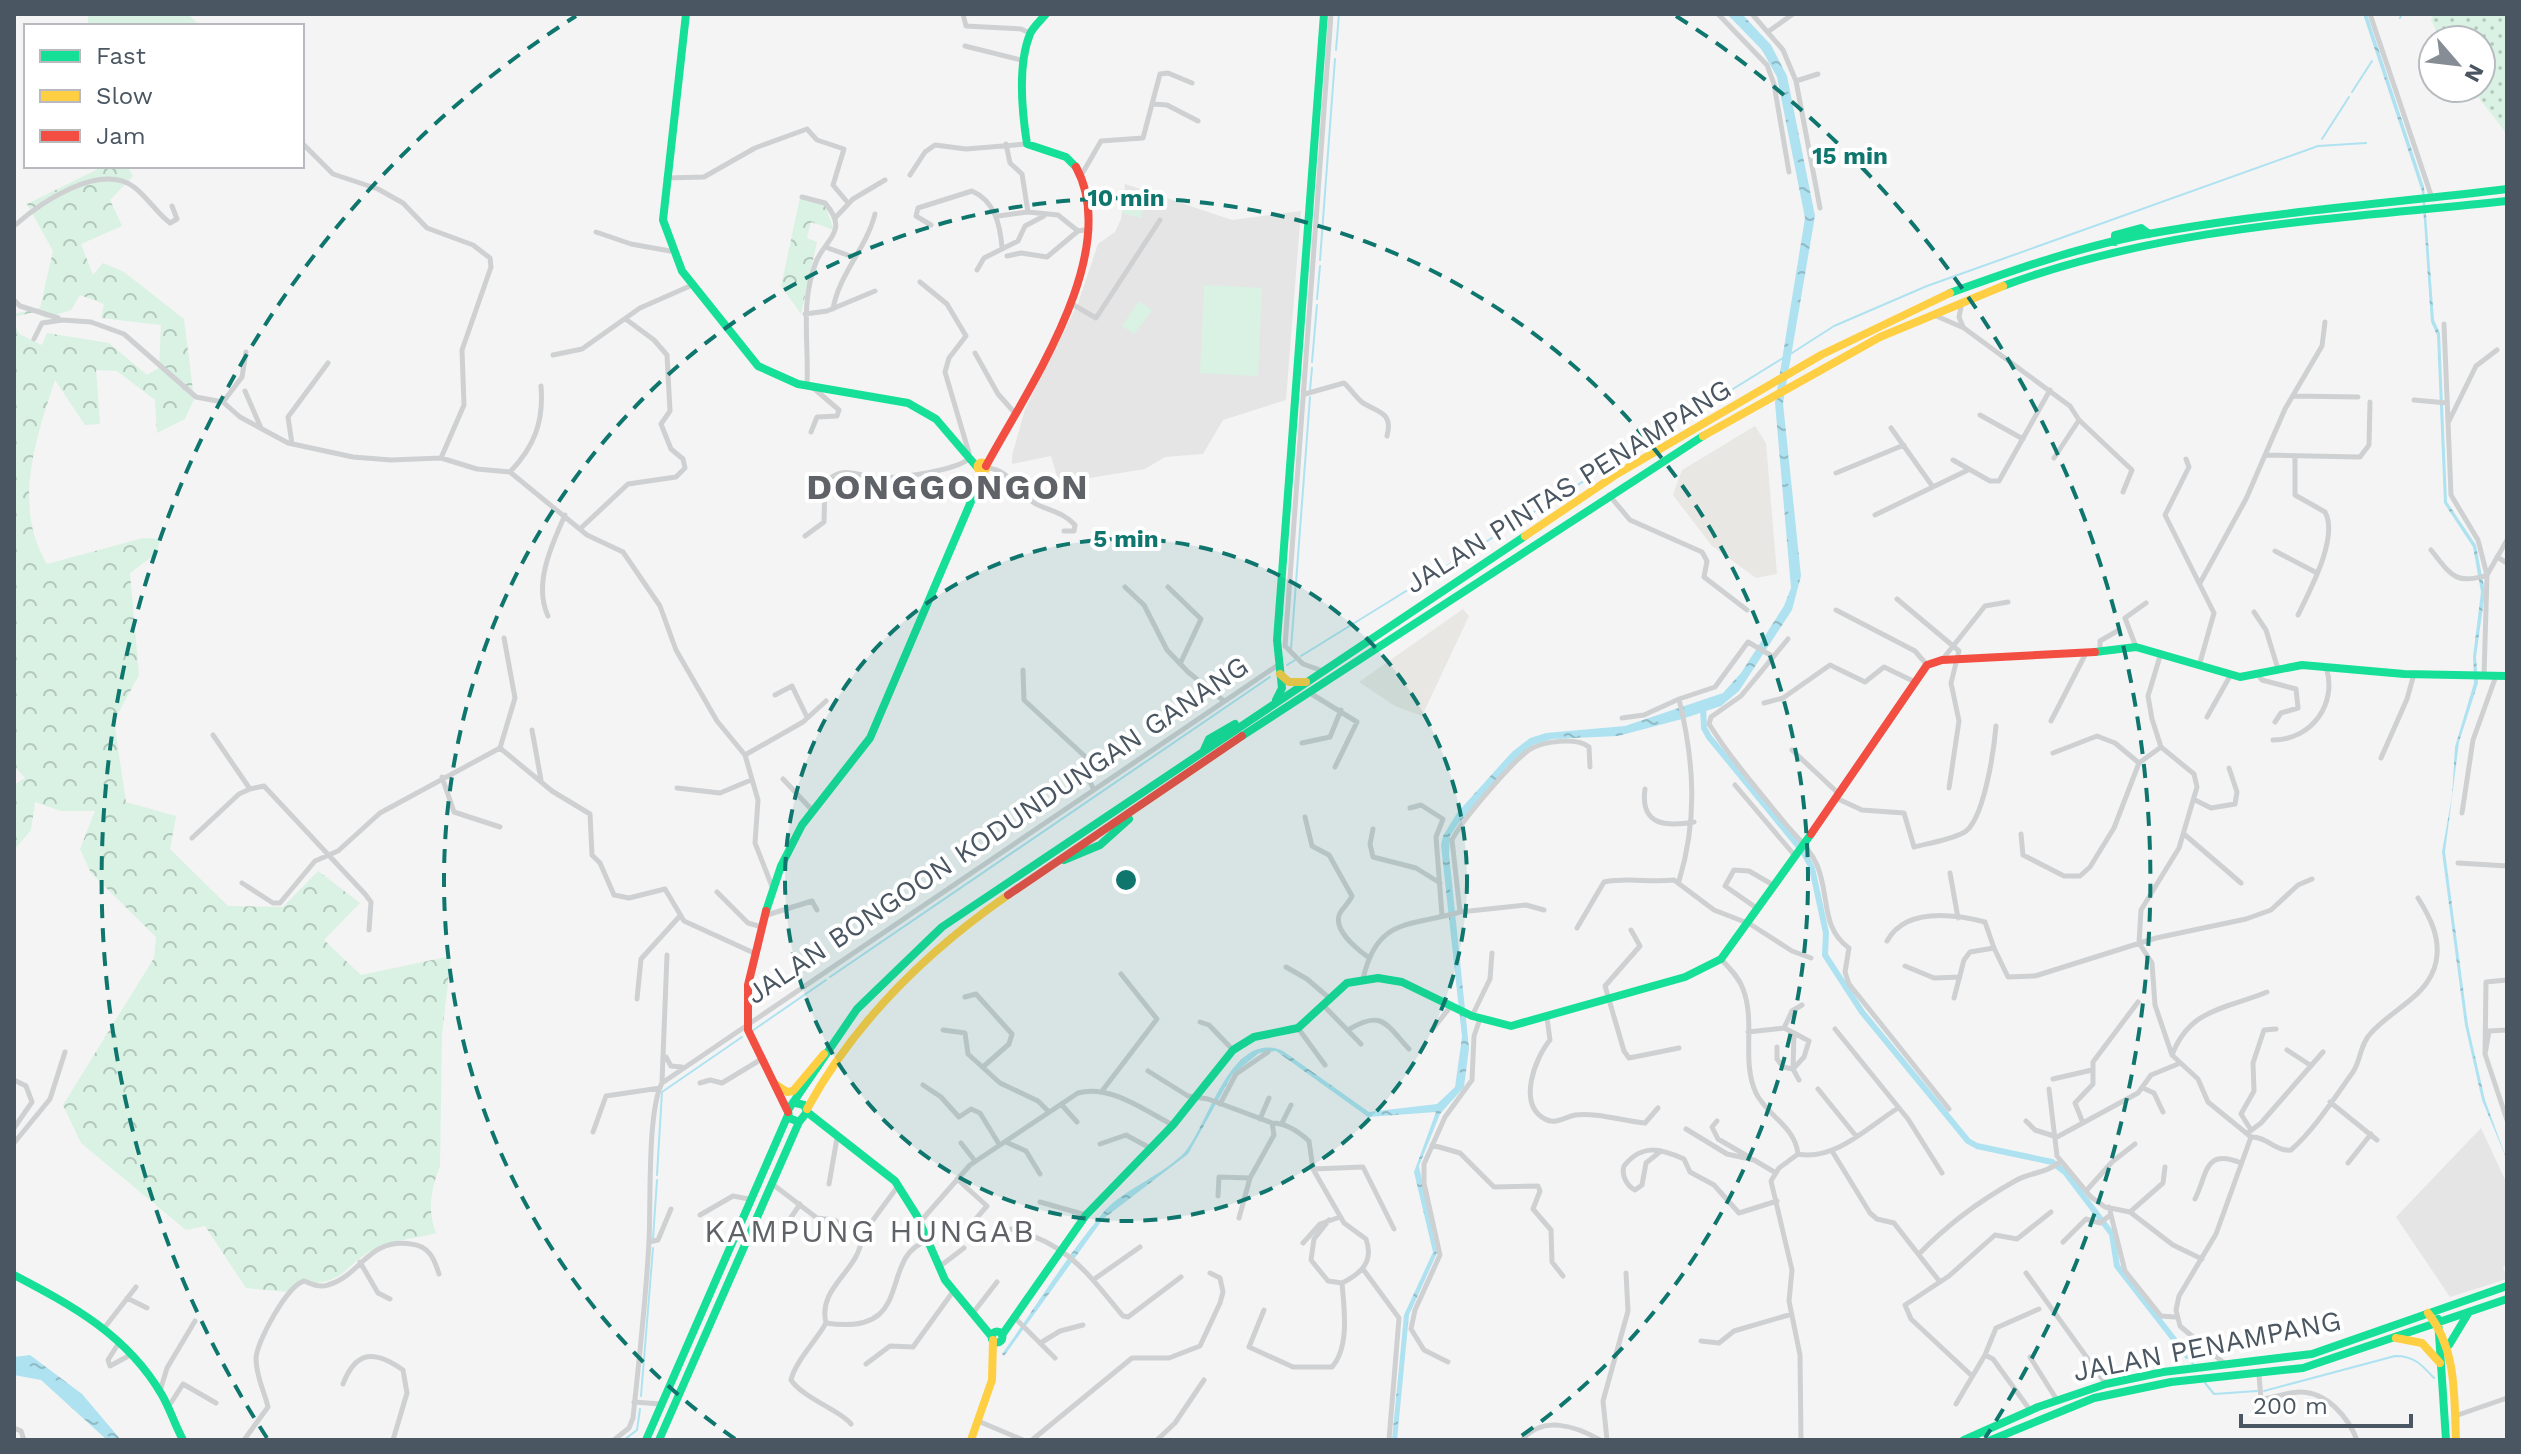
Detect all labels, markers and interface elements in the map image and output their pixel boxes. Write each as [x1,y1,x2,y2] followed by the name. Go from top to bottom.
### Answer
[24,24,304,168] legend
[2417,24,2497,104] north arrow
[96,42,146,70] text: Fast
[2459,60,2489,86] text: N
[96,82,153,110] text: Slow
[96,122,146,150] text: Jam
[1812,142,1888,170] text: 15 min
[1087,184,1165,212] text: 10 min
[1399,372,1737,600] street label: JALAN PINTAS PENAMPANG
[806,466,1090,508] district label: DONGGONGON
[1093,525,1159,553] text: 5 min
[740,649,1254,1011] street label: JALAN BONGOON KODUNDUNGAN GANANG
[1112,866,1140,894] centre of rings
[704,1212,1036,1250] district label: KAMPUNG HUNGAB
[2070,1304,2344,1388] street label: JALAN PENAMPANG
[2241,1378,2411,1428] scale bar
[2253,1392,2328,1420] text: 200 m

